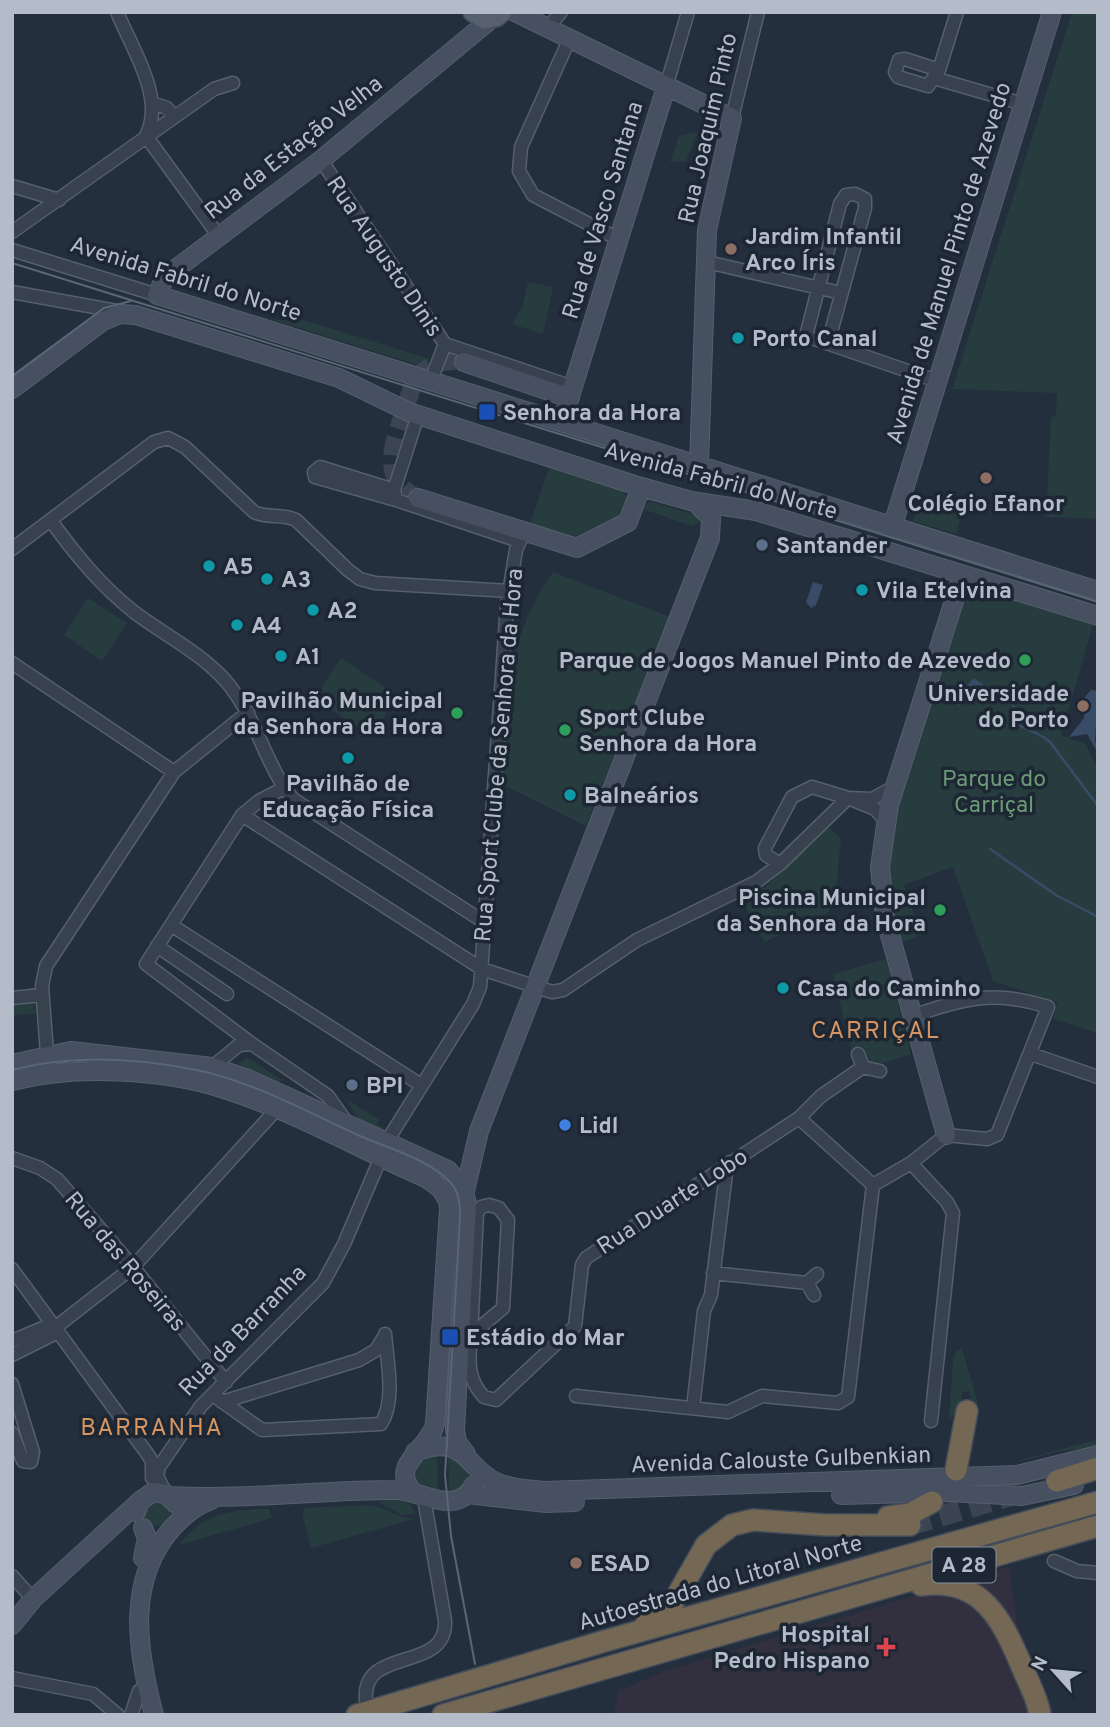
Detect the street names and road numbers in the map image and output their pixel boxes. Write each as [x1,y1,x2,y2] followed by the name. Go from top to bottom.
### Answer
[673,31,745,227] street label: Rua Joaquim Pinto
[200,70,389,227] street label: Rua da Estação Velha
[881,79,1019,448] street label: Avenida de Manuel Pinto de Azevedo
[557,98,651,323] street label: Rua de Vasco Santana
[319,172,447,343] street label: Rua Augusto Dinis
[66,231,304,329] street label: Avenida Fabril do Norte
[600,437,840,528] street label: Avenida Fabril do Norte
[470,567,531,943] street label: Rua Sport Clube da Senhora da Hora
[592,1144,754,1263] street label: Rua Duarte Lobo
[57,1187,191,1339] street label: Rua das Roseiras
[174,1260,314,1403] street label: Rua da Barranha
[630,1442,932,1481] street label: Avenida Calouste Gulbenkian
[575,1530,866,1639] street label: Autoestrada do Litoral Norte
[932,1548,996,1582] road number: A 28

